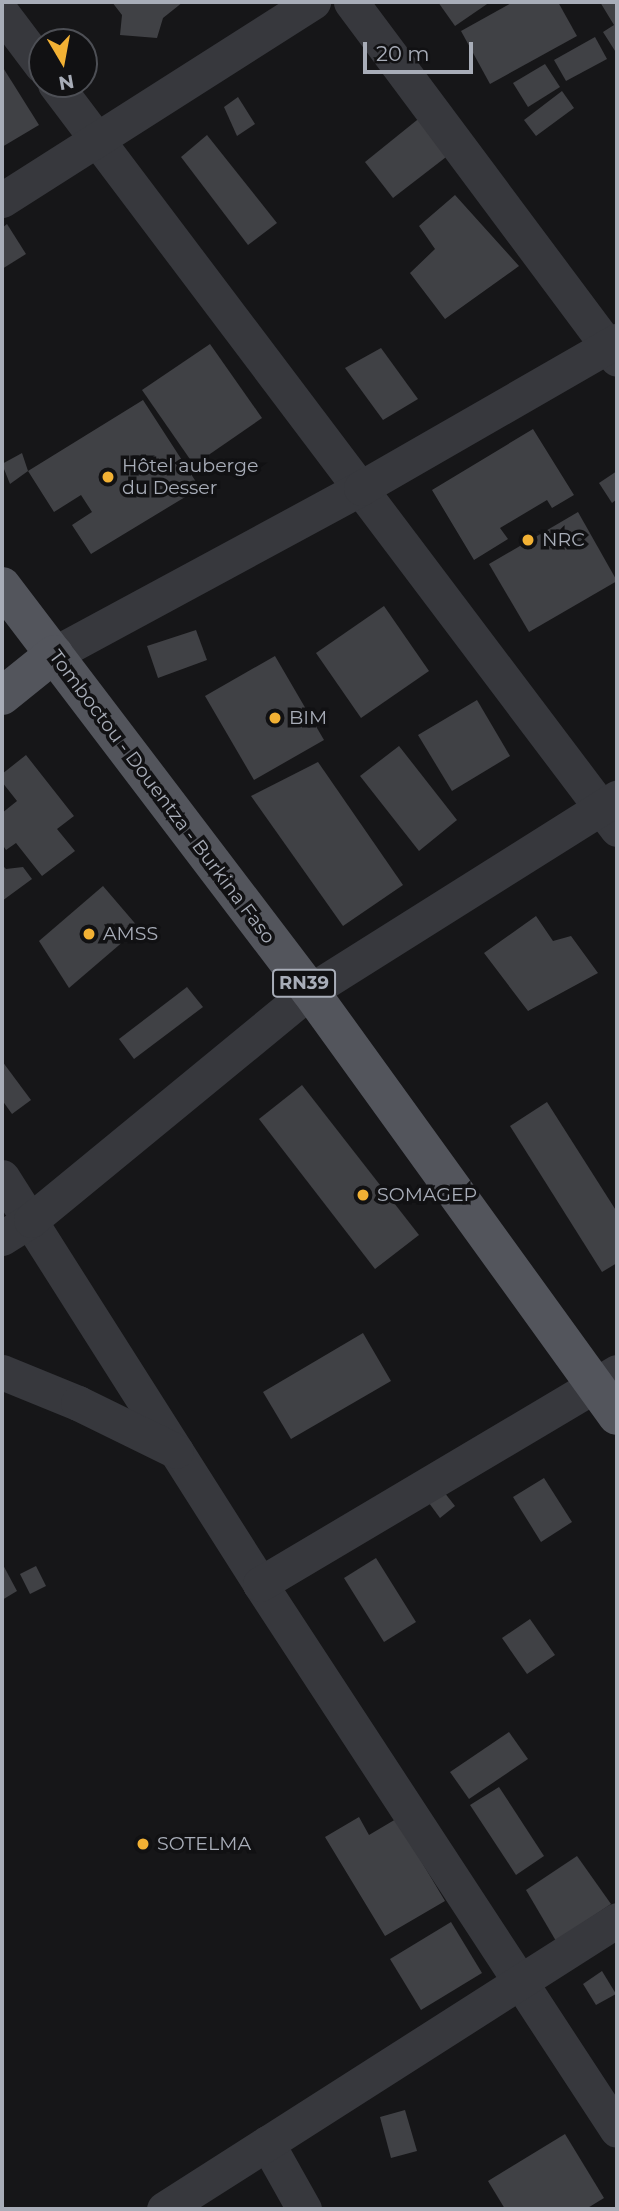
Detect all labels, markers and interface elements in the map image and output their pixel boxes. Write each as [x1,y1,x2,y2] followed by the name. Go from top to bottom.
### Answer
[28,28,98,98] north arrow
[367,28,477,72] scale bar
[376,41,430,66] text: 20 m
[57,70,76,95] text: N
[122,455,258,499] place label: Hôtel auberge du Desser
[100,469,116,485] marker: Hôtel auberge du Desser
[542,529,585,551] place label: NRC
[520,532,536,548] marker: NRC
[44,646,280,948] street label: Tomboctou - Douentza - Burkina Faso
[289,707,327,729] place label: BIM
[267,710,283,726] marker: BIM
[103,923,158,945] place label: AMSS
[81,926,97,942] marker: AMSS
[271,968,337,998] road number: RN39
[377,1184,477,1206] place label: SOMAGEP
[355,1187,371,1203] marker: SOMAGEP
[157,1833,251,1855] place label: SOTELMA
[135,1836,151,1852] marker: SOTELMA

